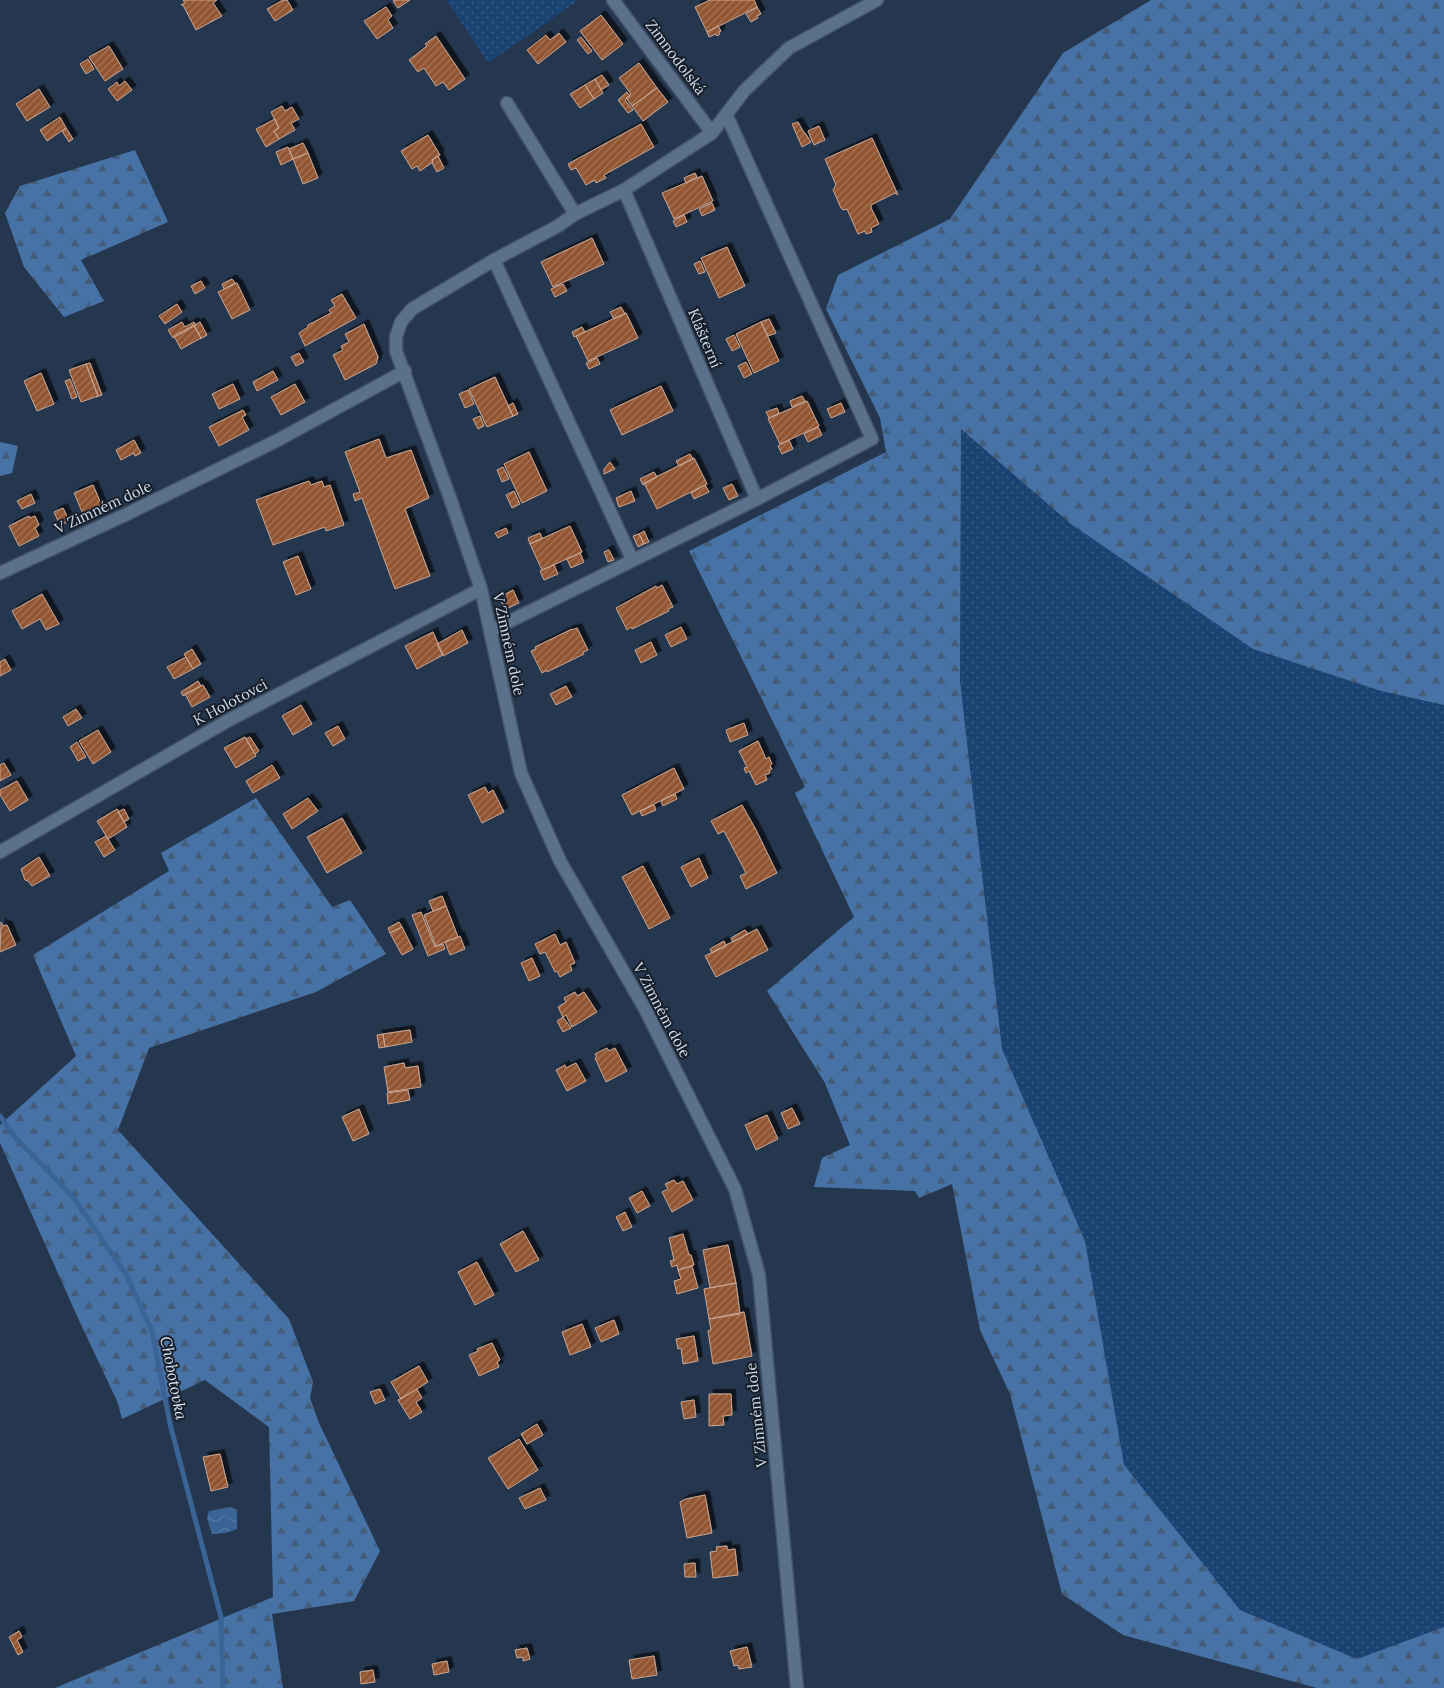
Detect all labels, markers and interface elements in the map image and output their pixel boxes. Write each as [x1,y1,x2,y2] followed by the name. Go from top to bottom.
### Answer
[642,16,711,99] street label: Zimnodolská
[684,305,726,371] street label: Klášterní
[50,476,155,538] street label: V Zimném dole
[489,590,529,697] street label: V Zimném dole
[190,675,270,729] street label: K Holotovci
[628,958,695,1061] street label: V Zimném dole
[156,1335,192,1422] water label: Chobotovka
[741,1362,771,1469] street label: V Zimném dole

